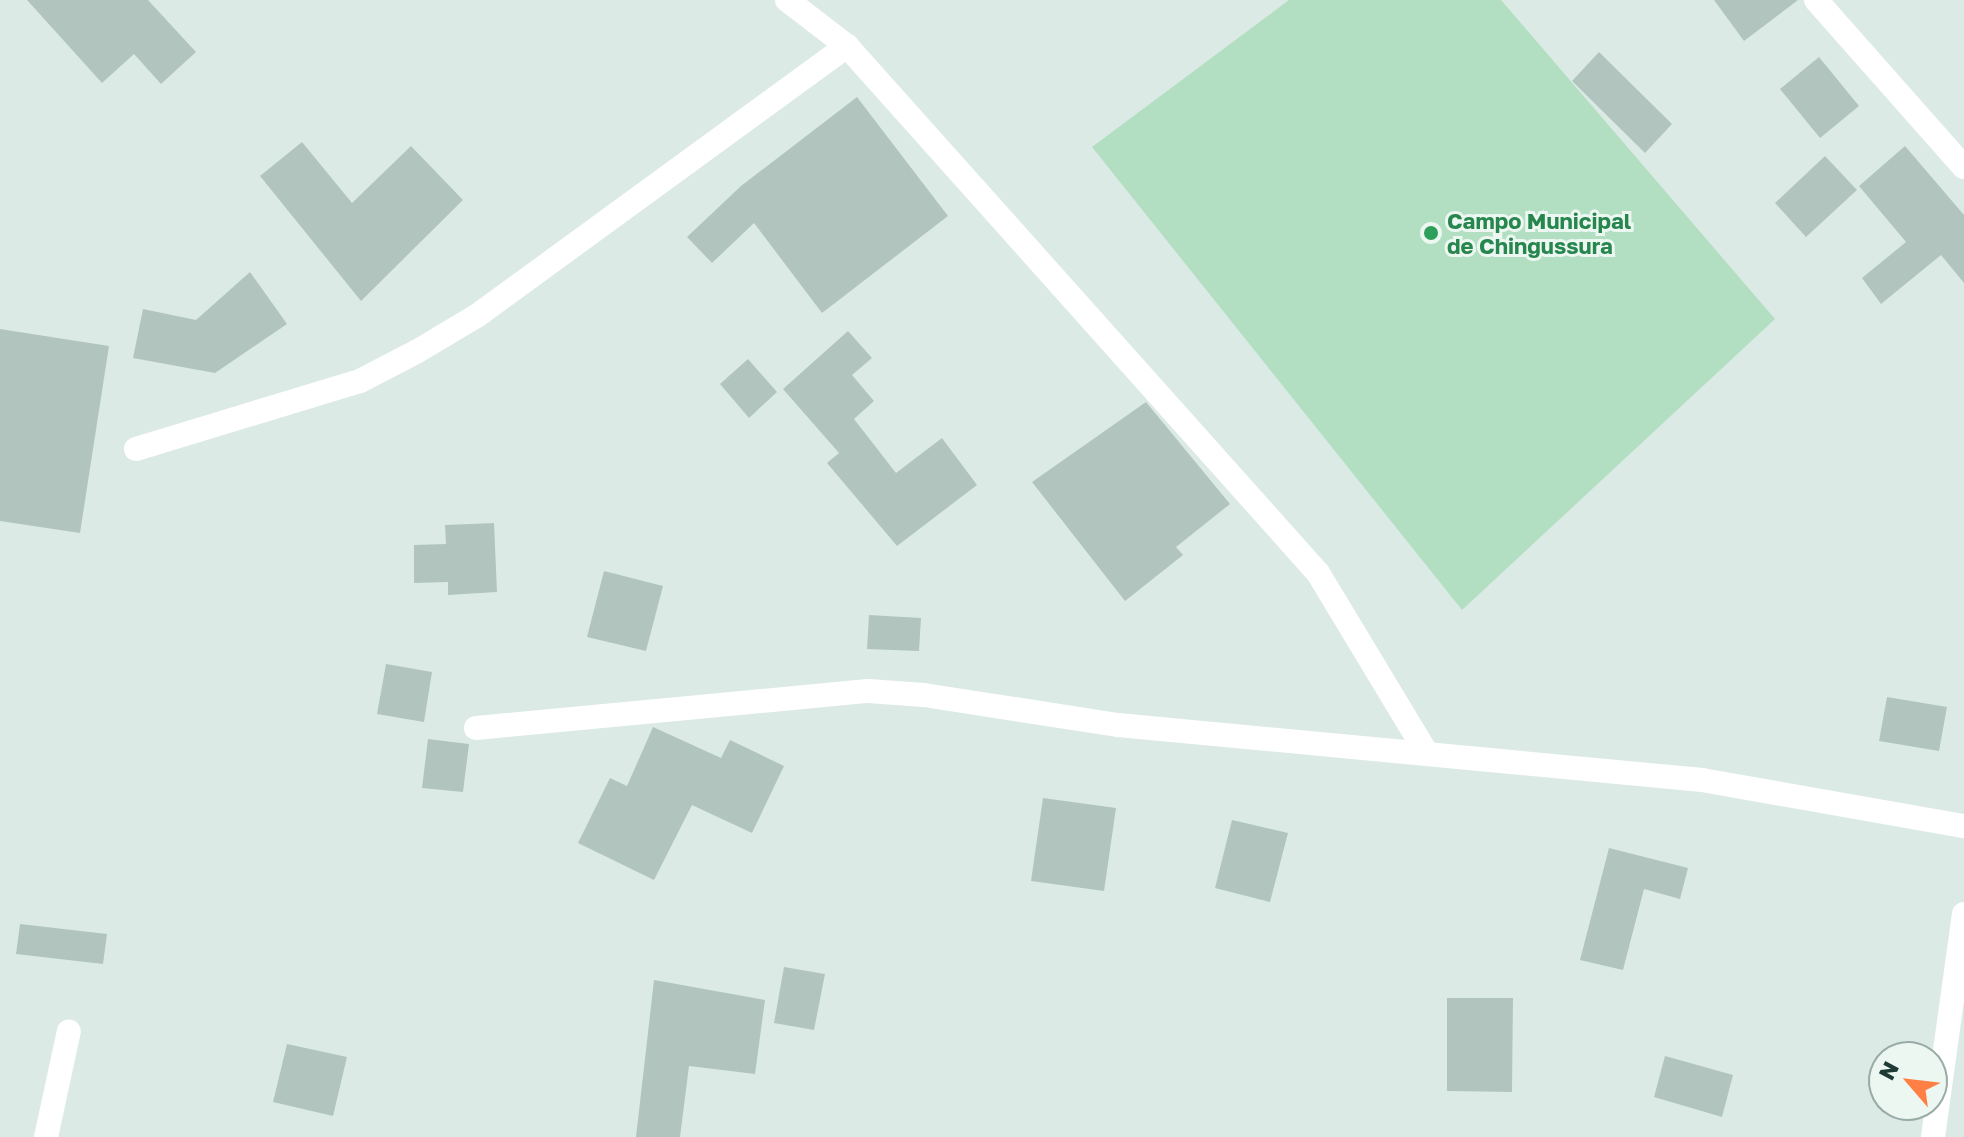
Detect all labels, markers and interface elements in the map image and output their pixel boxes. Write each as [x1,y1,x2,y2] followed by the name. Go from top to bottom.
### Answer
[1447,207,1631,258] place label: Campo Municipal de Chingussura
[1422,224,1440,242] marker: Campo Municipal de Chingussura
[1868,1041,1948,1121] north arrow
[1872,1057,1904,1084] text: N

